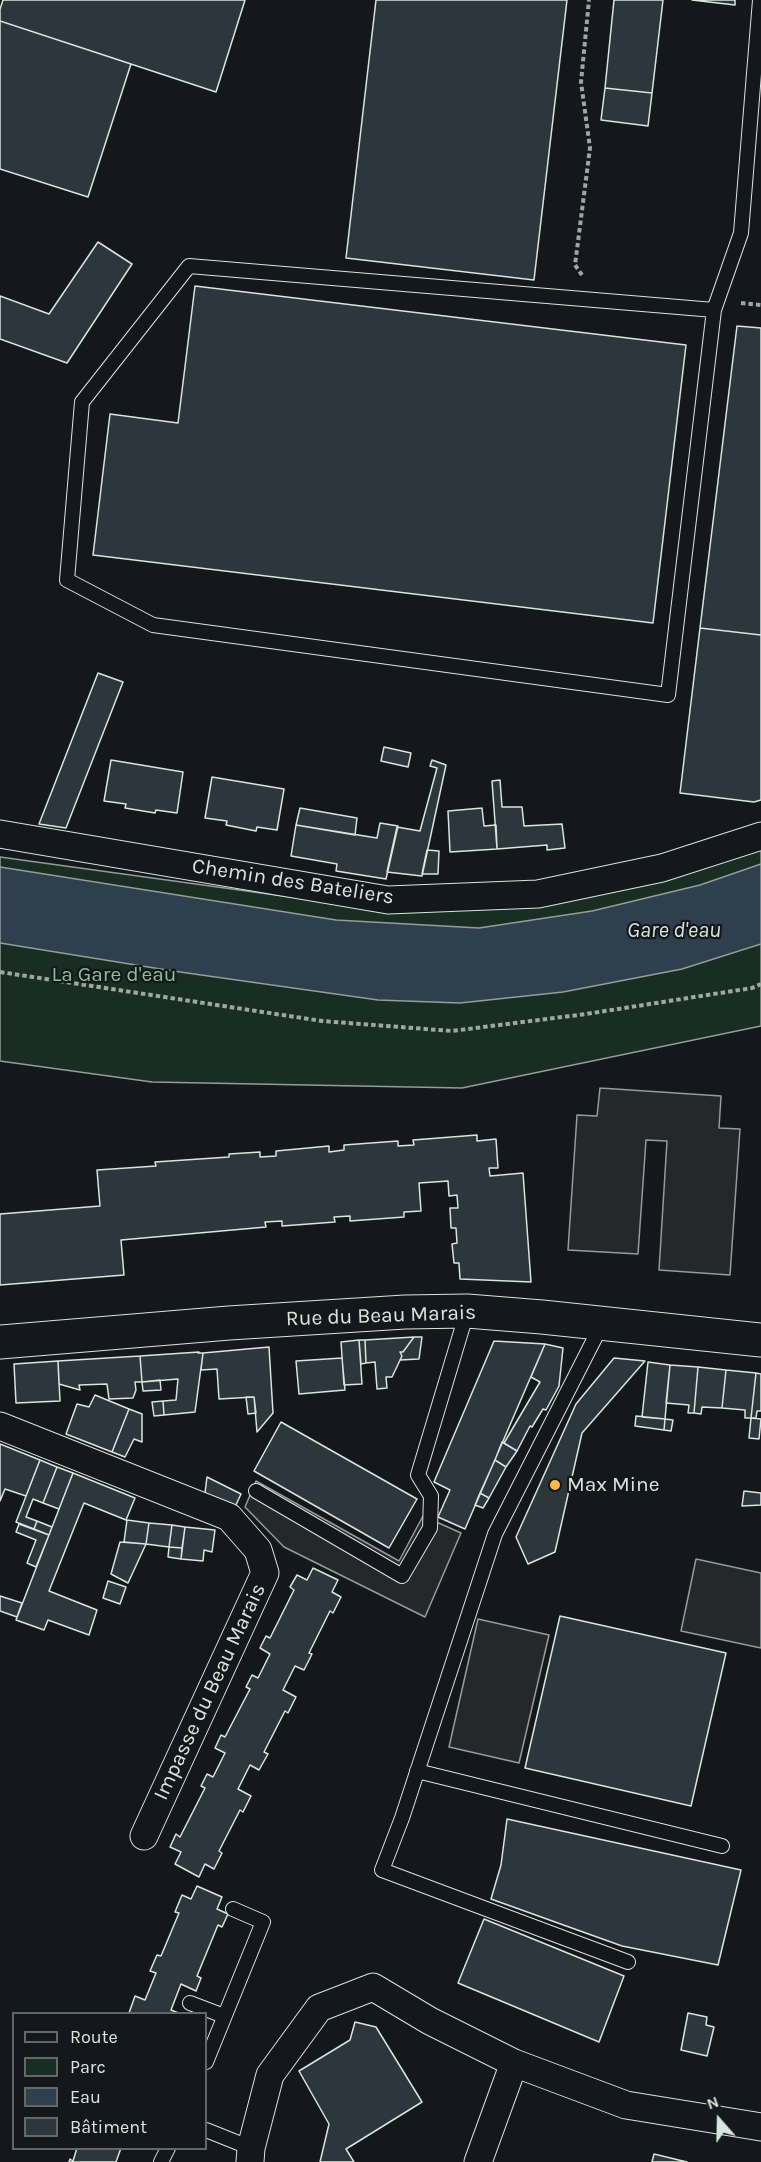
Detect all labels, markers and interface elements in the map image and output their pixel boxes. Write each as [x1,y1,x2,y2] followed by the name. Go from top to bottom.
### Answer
[190,854,396,910] street label: Chemin des Bateliers
[627,918,721,944] water label: Gare d'eau
[51,962,177,988] park label: La Gare d'eau
[285,1300,477,1332] street label: Rue du Beau Marais
[567,1472,660,1498] place label: Max Mine
[548,1478,562,1492] marker: Max Mine
[149,1580,271,1804] street label: Impasse du Beau Marais
[12,2012,207,2150] legend
[70,2026,118,2048] text: Route
[70,2056,106,2078] text: Parc
[70,2086,101,2108] text: Eau
[689,2090,749,2150] north arrow
[704,2092,721,2114] text: N
[70,2116,147,2138] text: Bâtiment

